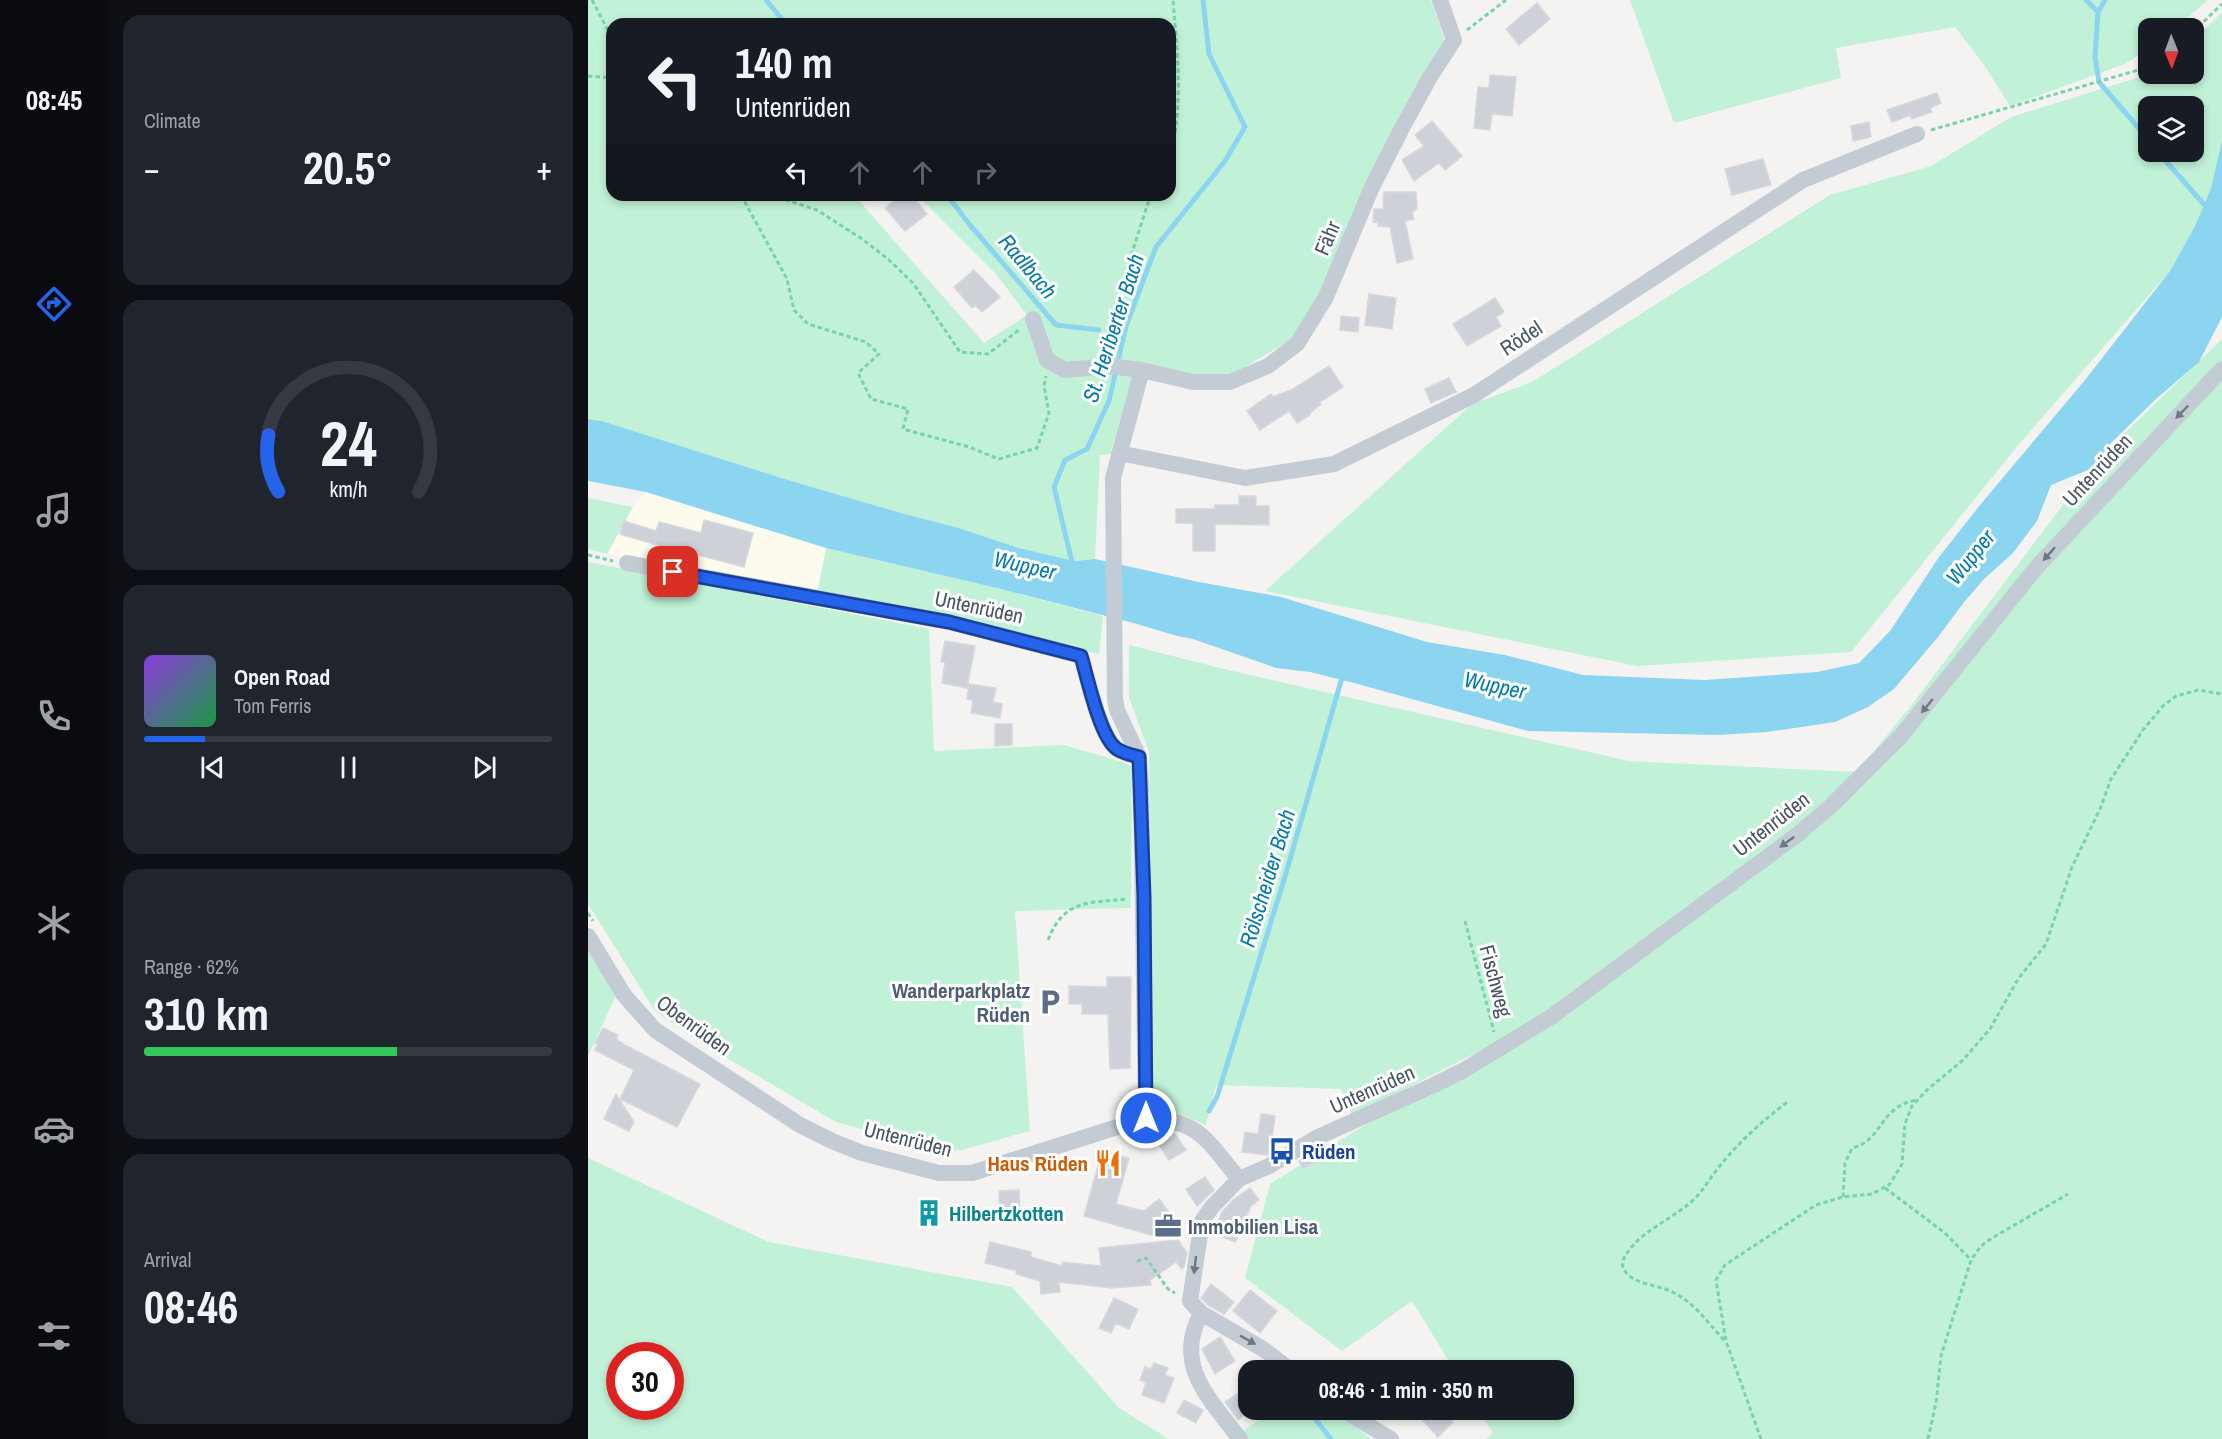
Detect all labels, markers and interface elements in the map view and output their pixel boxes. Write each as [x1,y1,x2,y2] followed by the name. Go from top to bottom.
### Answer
[2138,18,2204,84] north arrow
[2138,18,2204,162] map controls
[735,35,833,91] text: 140 m
[636,42,714,120] icon: left
[26,82,82,118] text: 08:45
[735,89,851,125] text: Untenrüden
[2138,96,2204,162] button: layers
[144,107,201,134] text: Climate
[303,137,393,198] text: 20.5°
[144,146,160,190] text: −
[536,146,552,190] text: +
[780,156,813,189] icon: left
[843,156,876,189] icon: ahead
[906,156,939,189] icon: ahead
[969,156,1002,189] icon: right
[1307,216,1347,260] street label: Fähr
[992,227,1064,305] water label: Radlbach
[1075,250,1151,406] water label: St. Heriberter Bach
[33,283,75,325] icon: directions
[1494,314,1548,362] street label: Rödel
[320,401,376,485] text: 24
[2175,404,2189,419] one-way arrow
[2056,427,2138,513] street label: Untenrüden
[329,475,367,504] text: km/h
[33,489,75,531] icon: music
[1939,522,2002,591] water label: Wupper
[991,543,1060,587] water label: Wupper
[647,546,698,597] pin
[2042,547,2056,562] one-way arrow
[656,555,689,588] icon: arrive
[932,583,1026,631] street label: Untenrüden
[234,662,330,692] text: Open Road
[1461,664,1530,706] water label: Wupper
[234,692,312,719] text: Tom Ferris
[33,695,75,737] icon: phone
[1920,698,1933,714] one-way arrow
[196,751,229,784] icon: previous
[332,751,365,784] icon: pause
[468,751,501,784] icon: next
[1727,785,1815,863] street label: Untenrüden
[1232,806,1302,950] water label: Rölscheider Bach
[1780,836,1796,848] one-way arrow
[33,902,75,944] icon: climate
[1472,942,1520,1021] street label: Fischweg
[144,953,239,980] text: Range · 62%
[892,976,1030,1029] place label: Wanderparkplatz Rüden
[144,983,269,1044] text: 310 km
[1035,987,1065,1017] parking icon: Wanderparkplatz Rüden
[651,988,737,1062] street label: Obenrüden
[1325,1057,1419,1121] street label: Untenrüden
[1114,1086,1178,1150] position arrow
[33,1108,75,1150] icon: car
[861,1114,955,1164] street label: Untenrüden
[1267,1136,1297,1166] bus stop icon: Rüden
[1302,1137,1356,1166] place label: Rüden
[1093,1148,1123,1178] restaurant icon: Haus Rüden
[988,1149,1088,1178] place label: Haus Rüden
[914,1198,944,1228] building icon: Hilbertzkotten
[949,1199,1064,1228] place label: Hilbertzkotten
[1153,1211,1183,1241] office icon: Immobilien Lisa
[1188,1212,1319,1241] place label: Immobilien Lisa
[144,1246,191,1273] text: Arrival
[1190,1256,1199,1275] one-way arrow
[144,1276,238,1337] text: 08:46
[33,1315,75,1357] icon: filters
[1240,1335,1257,1345] one-way arrow
[606,1342,684,1420] speed limit sign: 30
[1319,1375,1493,1405] text: 08:46 · 1 min · 350 m

